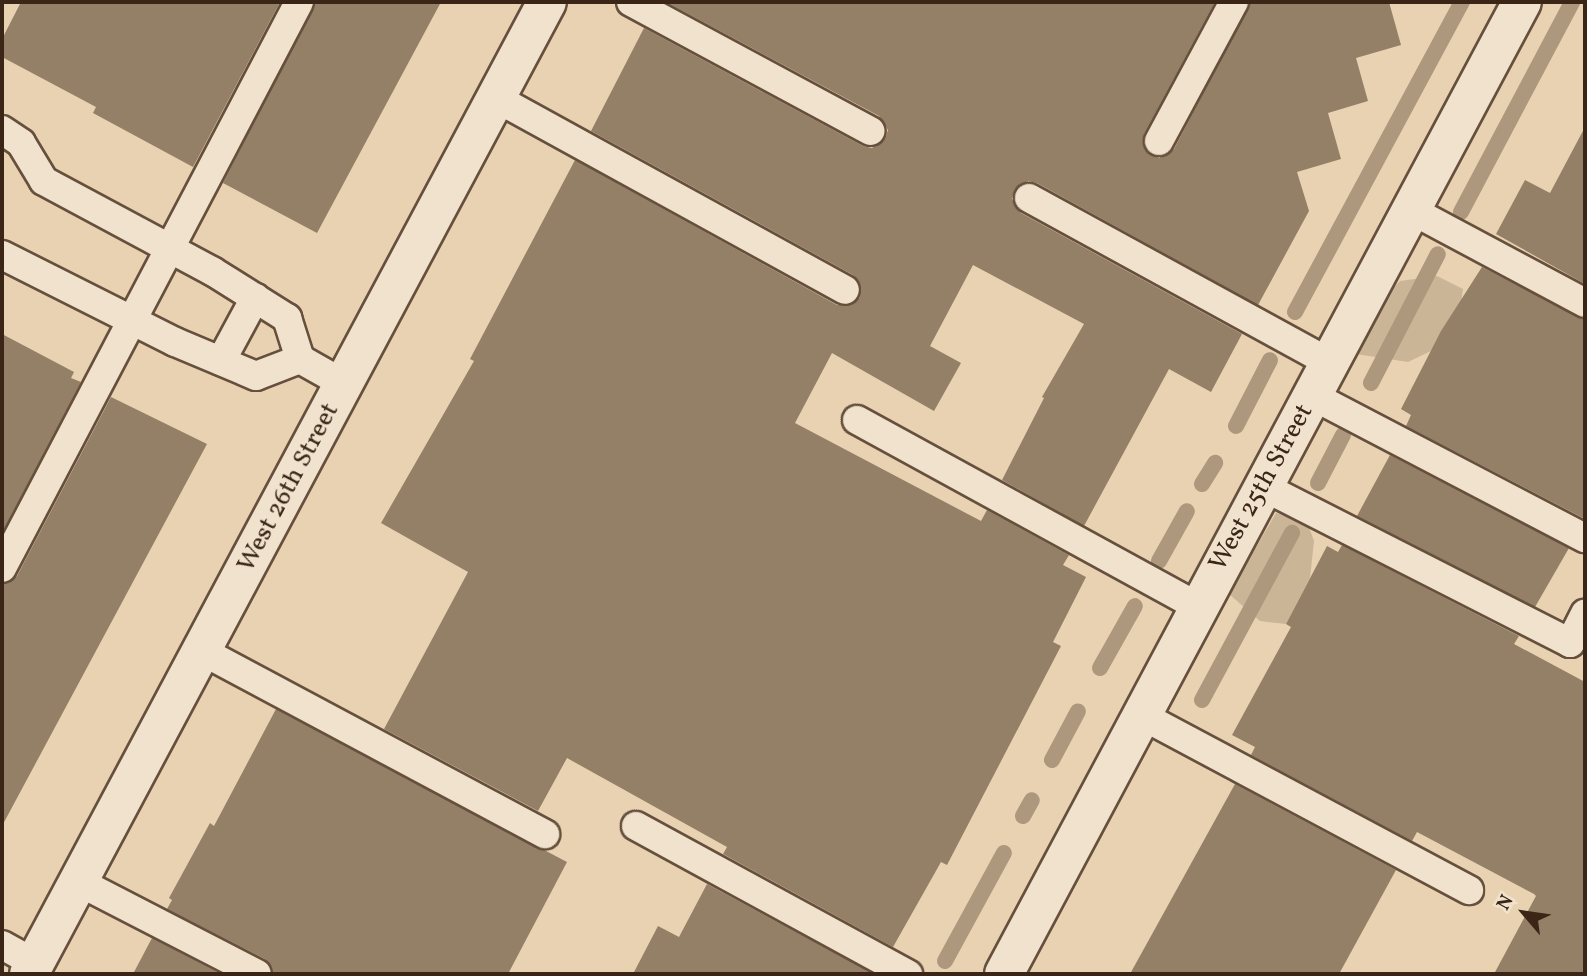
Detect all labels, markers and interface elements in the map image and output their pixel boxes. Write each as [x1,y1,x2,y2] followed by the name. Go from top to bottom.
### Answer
[231,398,347,578] street label: West 26th Street
[1203,399,1321,577] street label: West 25th Street
[1489,878,1559,948] north arrow
[1491,890,1520,915] text: N

